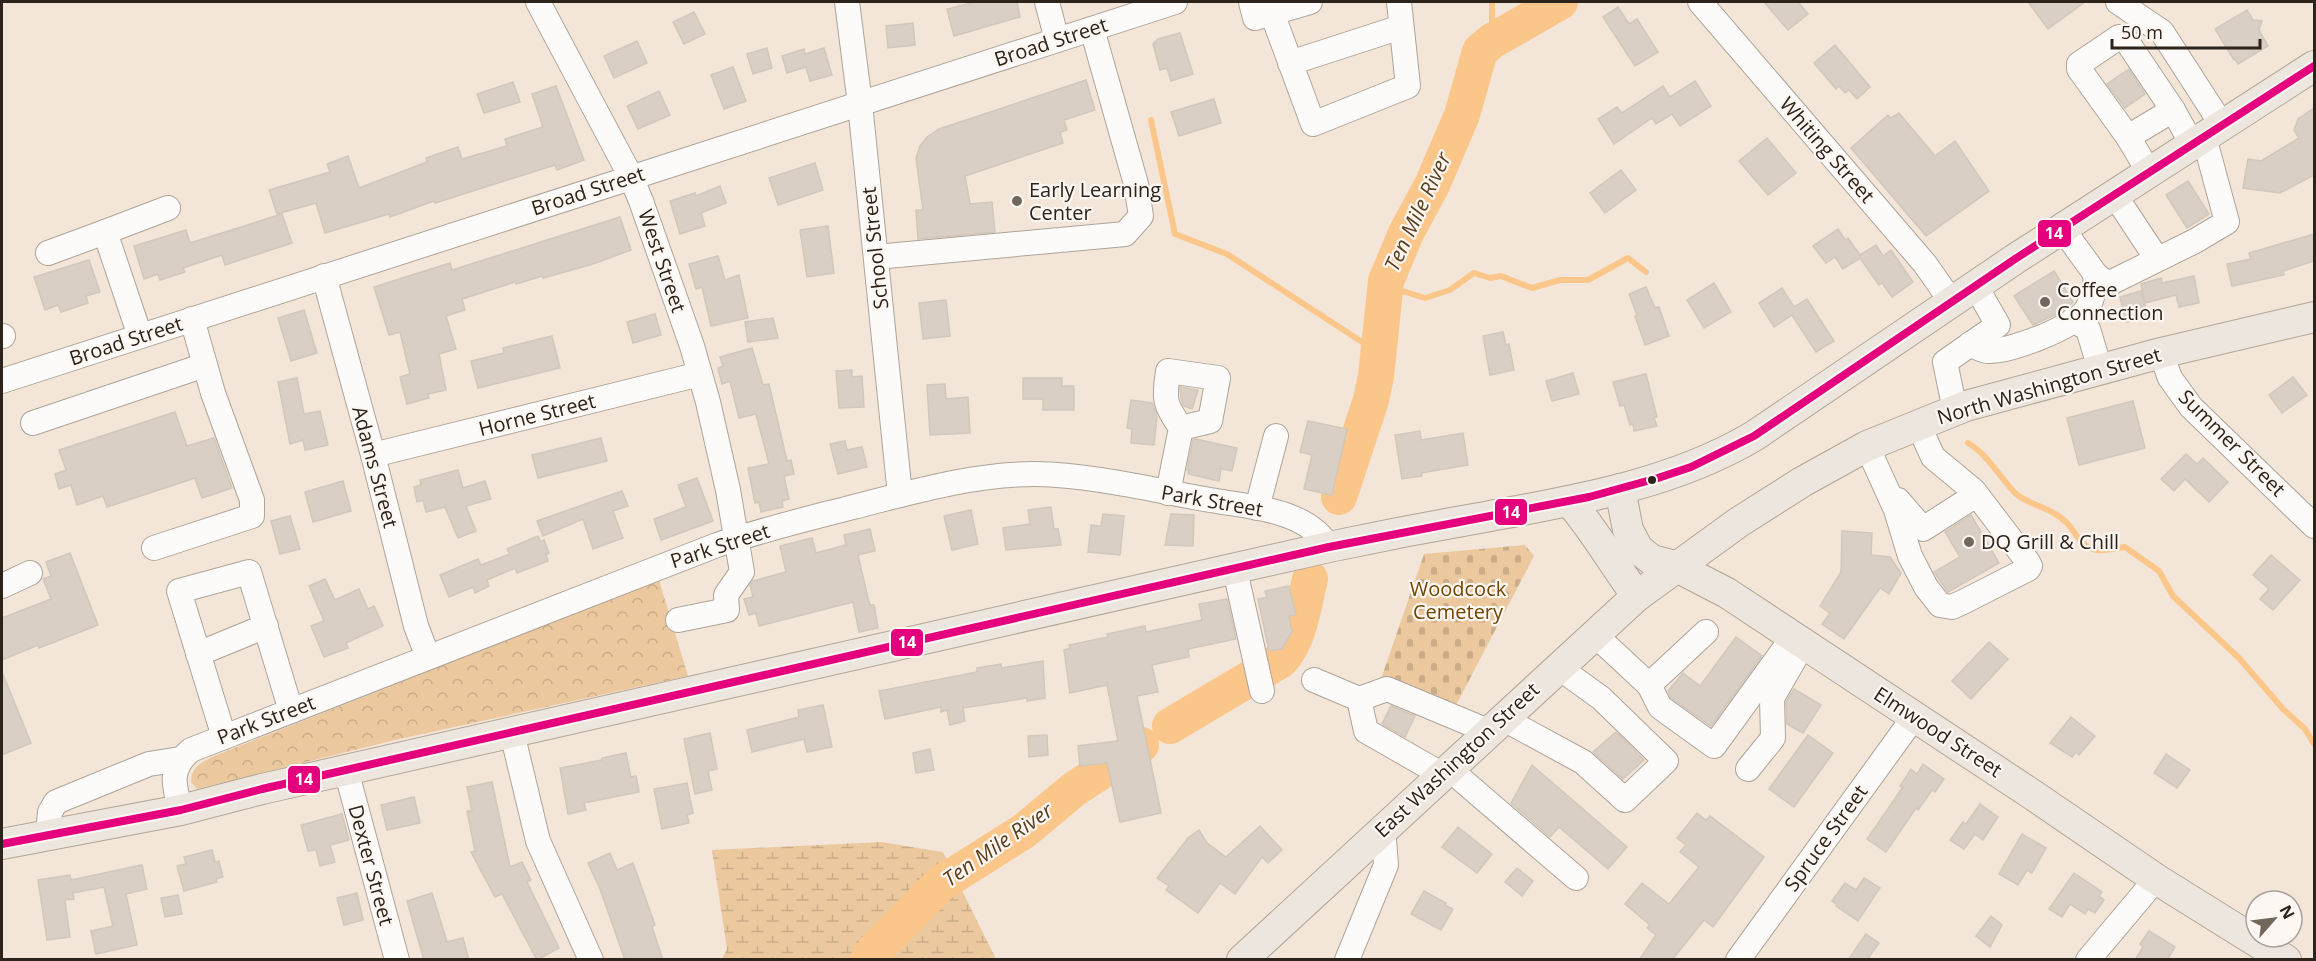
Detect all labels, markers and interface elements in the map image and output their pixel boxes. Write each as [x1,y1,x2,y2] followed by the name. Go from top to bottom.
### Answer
[991,11,1111,73] street label: Broad Street
[2112,12,2260,50] scale bar
[2121,20,2163,44] text: 50 m
[1774,91,1881,208] street label: Whiting Street
[1377,147,1457,276] water label: Ten Mile River
[528,160,648,222] street label: Broad Street
[1029,176,1161,226] place label: Early Learning Center
[855,185,894,311] street label: School Street
[1010,194,1024,208] marker: Early Learning Center
[632,206,693,316] street label: West Street
[2037,219,2072,248] line badge: 14
[2045,222,2063,244] text: 14
[2057,276,2163,326] place label: Coffee Connection
[2038,295,2052,309] marker: Coffee Connection
[66,310,186,372] street label: Broad Street
[1934,341,2164,430] street label: North Washington Street
[2173,383,2292,502] street label: Summer Street
[476,387,598,442] street label: Horne Street
[346,403,405,531] street label: Adams Street
[1646,474,1658,486] unlabelled marker
[1159,478,1265,523] street label: Park Street
[1494,498,1528,526] line badge: 14
[1502,501,1520,523] text: 14
[667,517,773,574] street label: Park Street
[1981,528,2119,555] place label: DQ Grill & Chill
[1962,535,1976,549] marker: DQ Grill & Chill
[1410,575,1507,625] park label: Woodcock Cemetery
[890,628,924,657] line badge: 14
[898,631,916,653] text: 14
[1368,676,1545,843] street label: East Washington Street
[1869,680,2007,783] street label: Elmwood Street
[213,688,319,751] street label: Park Street
[287,765,321,794] line badge: 14
[295,768,313,790] text: 14
[1778,779,1873,896] street label: Spruce Street
[937,796,1059,892] water label: Ten Mile River
[342,802,401,928] street label: Dexter Street
[2244,889,2304,949] north arrow
[2274,901,2300,923] text: N

